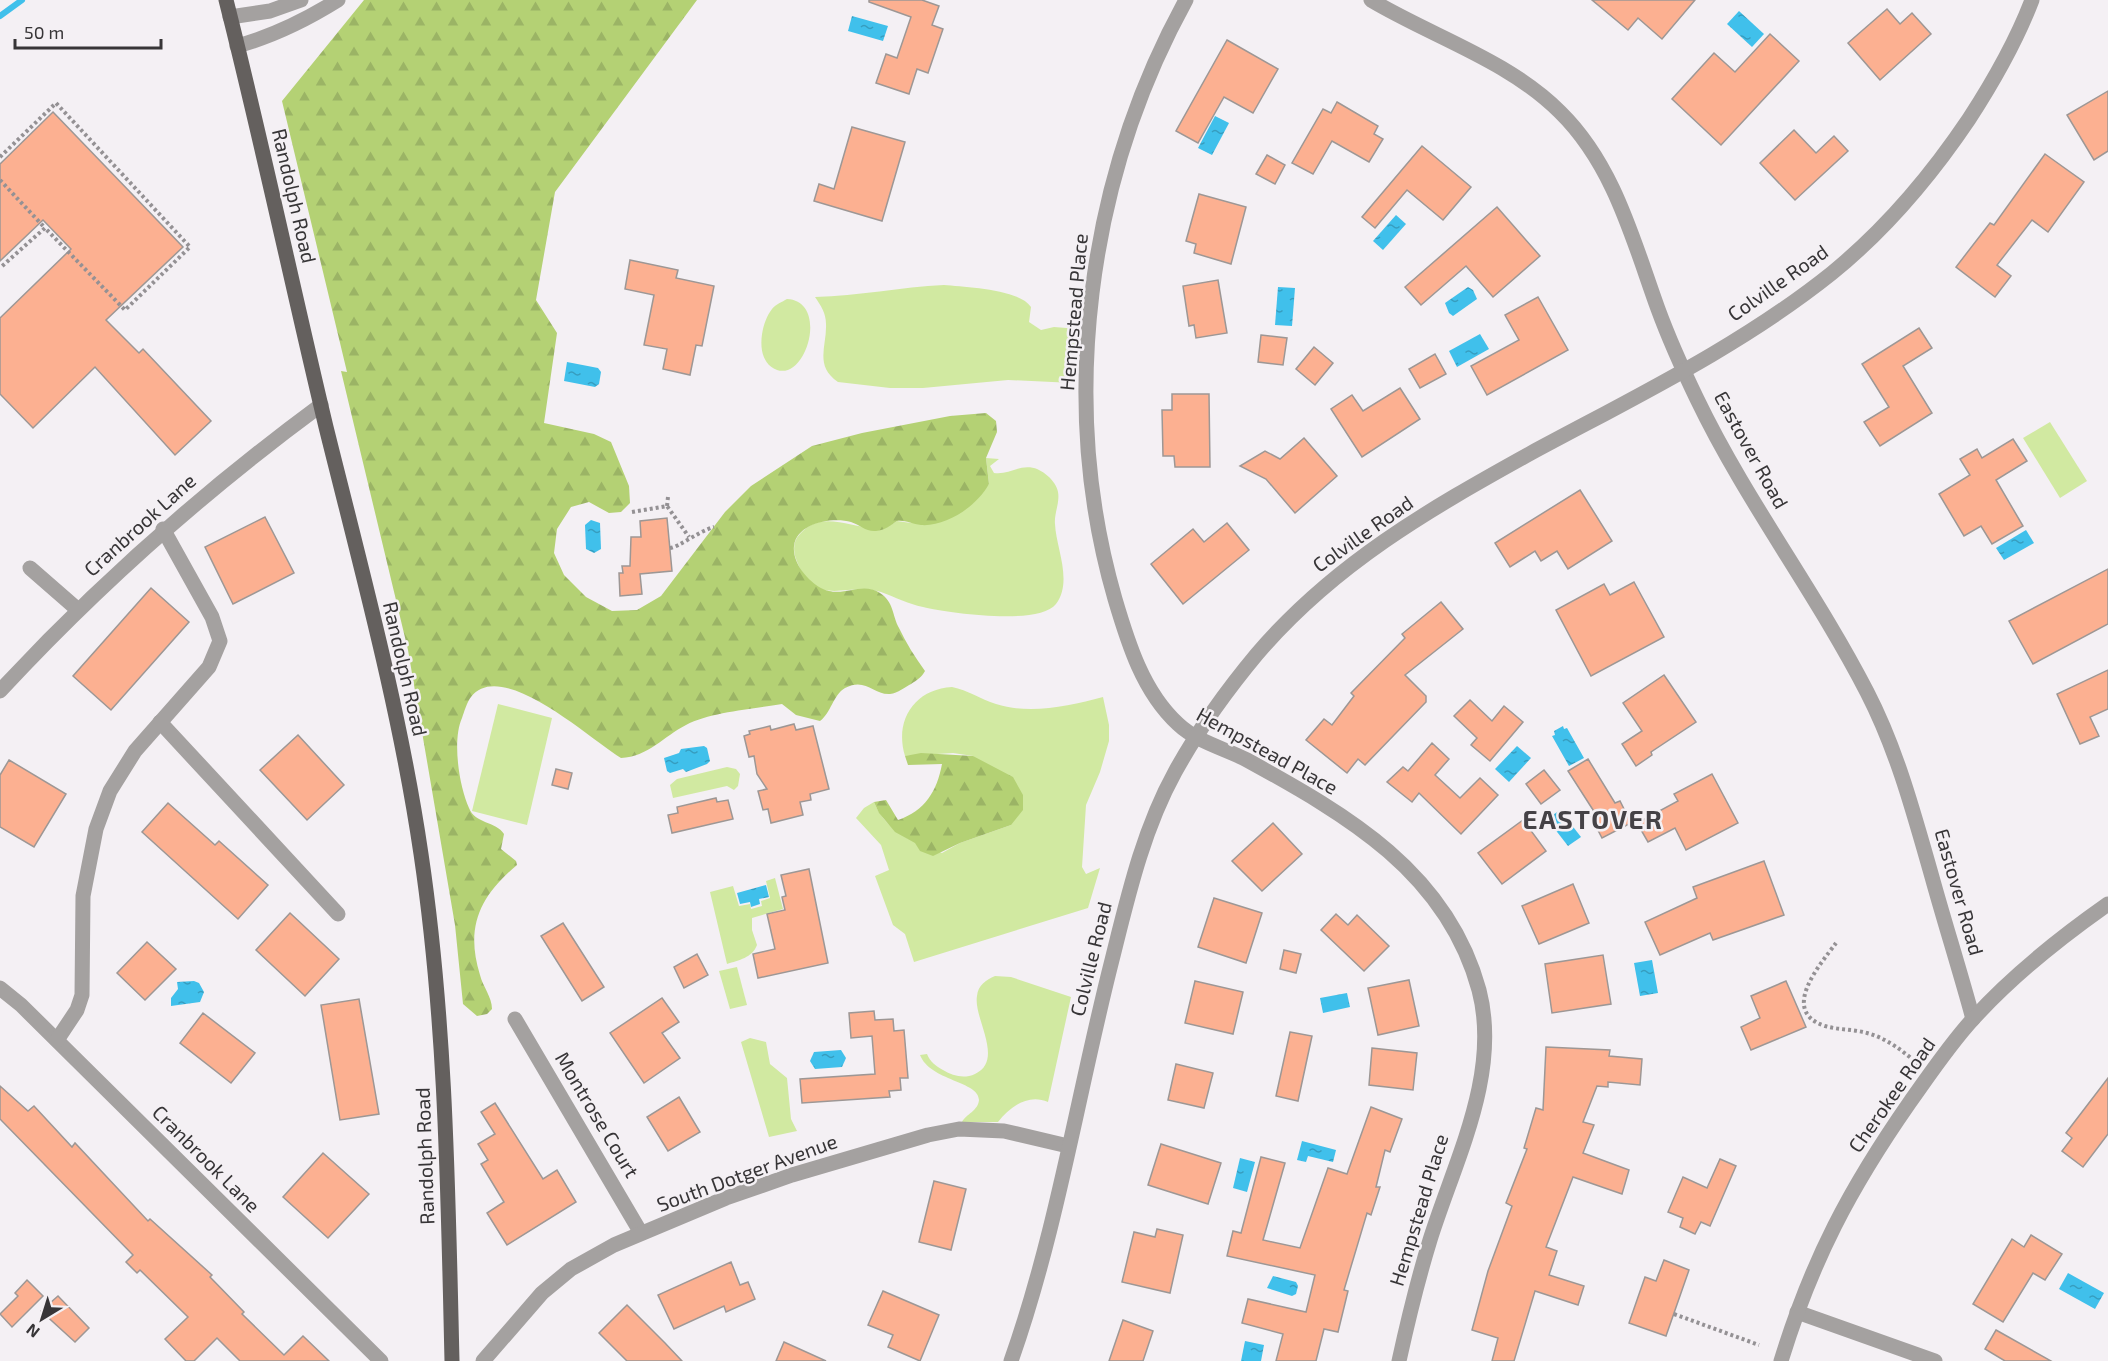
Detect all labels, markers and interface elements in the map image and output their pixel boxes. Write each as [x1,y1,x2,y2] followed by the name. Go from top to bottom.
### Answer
[15,12,160,50] scale bar
[24,21,64,43] text: 50 m
[268,126,322,265] street label: Randolph Road
[1054,232,1092,392] street label: Hempstead Place
[1723,239,1832,326] street label: Colville Road
[1710,387,1794,512] street label: Eastover Road
[79,468,200,581] street label: Cranbrook Lane
[1308,490,1417,577] street label: Colville Road
[379,599,433,738] street label: Randolph Road
[1193,701,1342,799] street label: Hempstead Place
[1523,803,1663,834] district label: EASTOVER
[1930,826,1989,958] street label: Eastover Road
[1064,899,1116,1018] street label: Colville Road
[1843,1032,1940,1157] street label: Cherokee Road
[551,1047,645,1182] street label: Montrose Court
[410,1087,438,1225] street label: Randolph Road
[148,1100,265,1217] street label: Cranbrook Lane
[653,1128,840,1216] street label: South Dotger Avenue
[1384,1131,1453,1289] street label: Hempstead Place
[12,1289,72,1349] north arrow
[22,1320,43,1342] text: N

